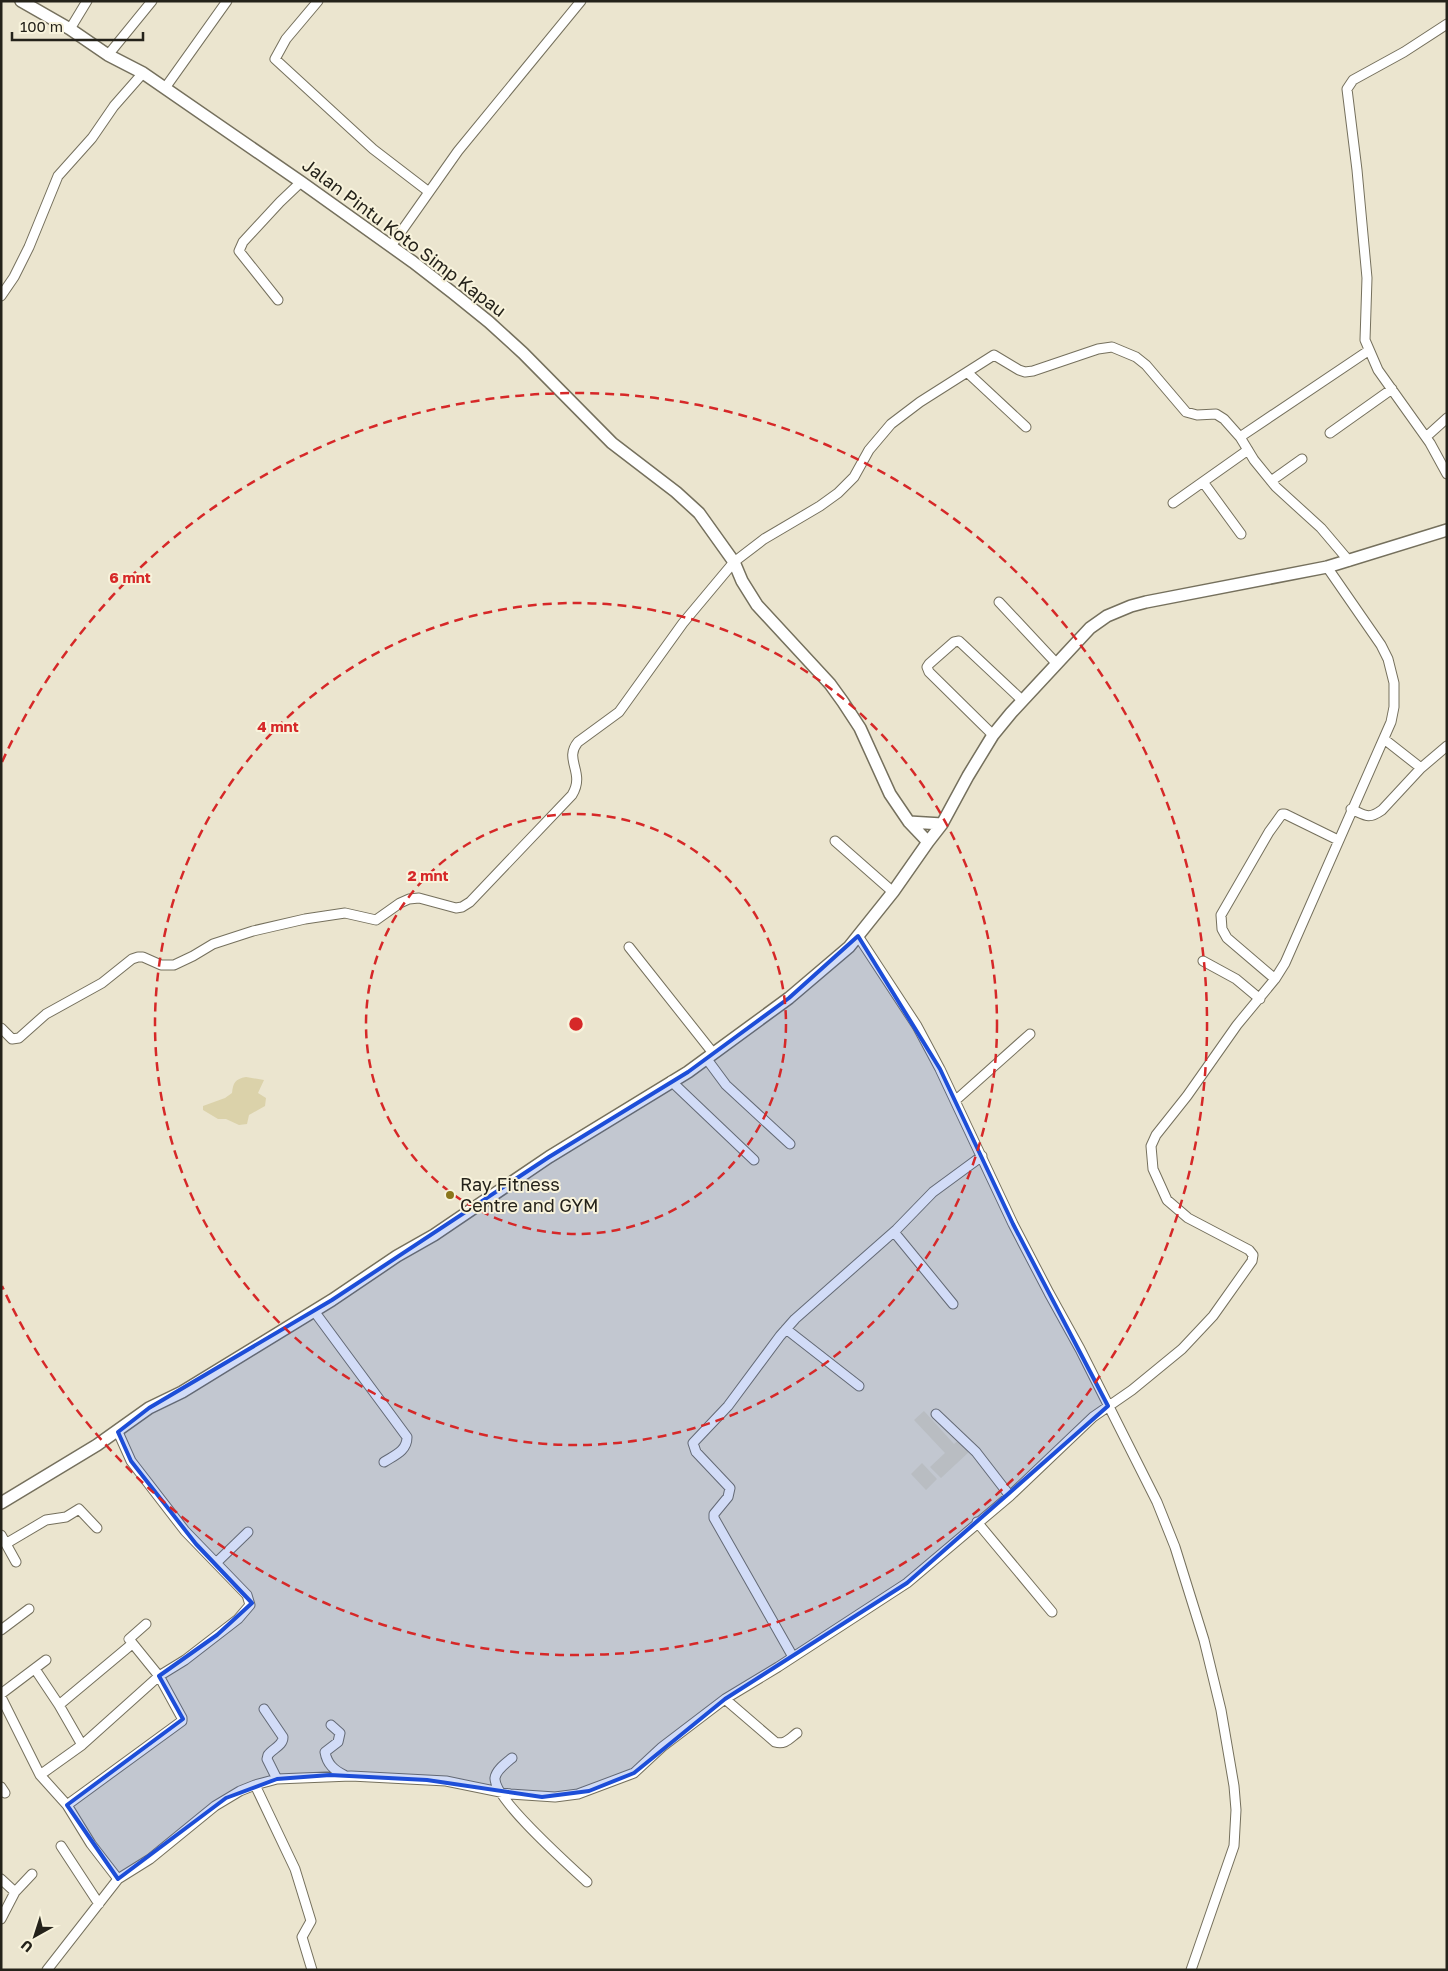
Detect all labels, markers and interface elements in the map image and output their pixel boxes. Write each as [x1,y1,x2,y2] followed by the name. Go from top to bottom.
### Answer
[12,10,144,42] scale bar
[20,17,63,35] text: 100 m
[298,153,511,321] street label: Jalan Pintu Koto Simp Kapau
[109,568,151,586] text: 6 mnt
[257,717,299,735] text: 4 mnt
[407,866,449,884] text: 2 mnt
[567,1015,585,1033] centre of rings
[460,1173,599,1216] place label: Ray Fitness Centre and GYM
[444,1189,456,1201] marker: Ray Fitness Centre and GYM
[10,1911,60,1961] north arrow
[17,1937,36,1956] text: U

